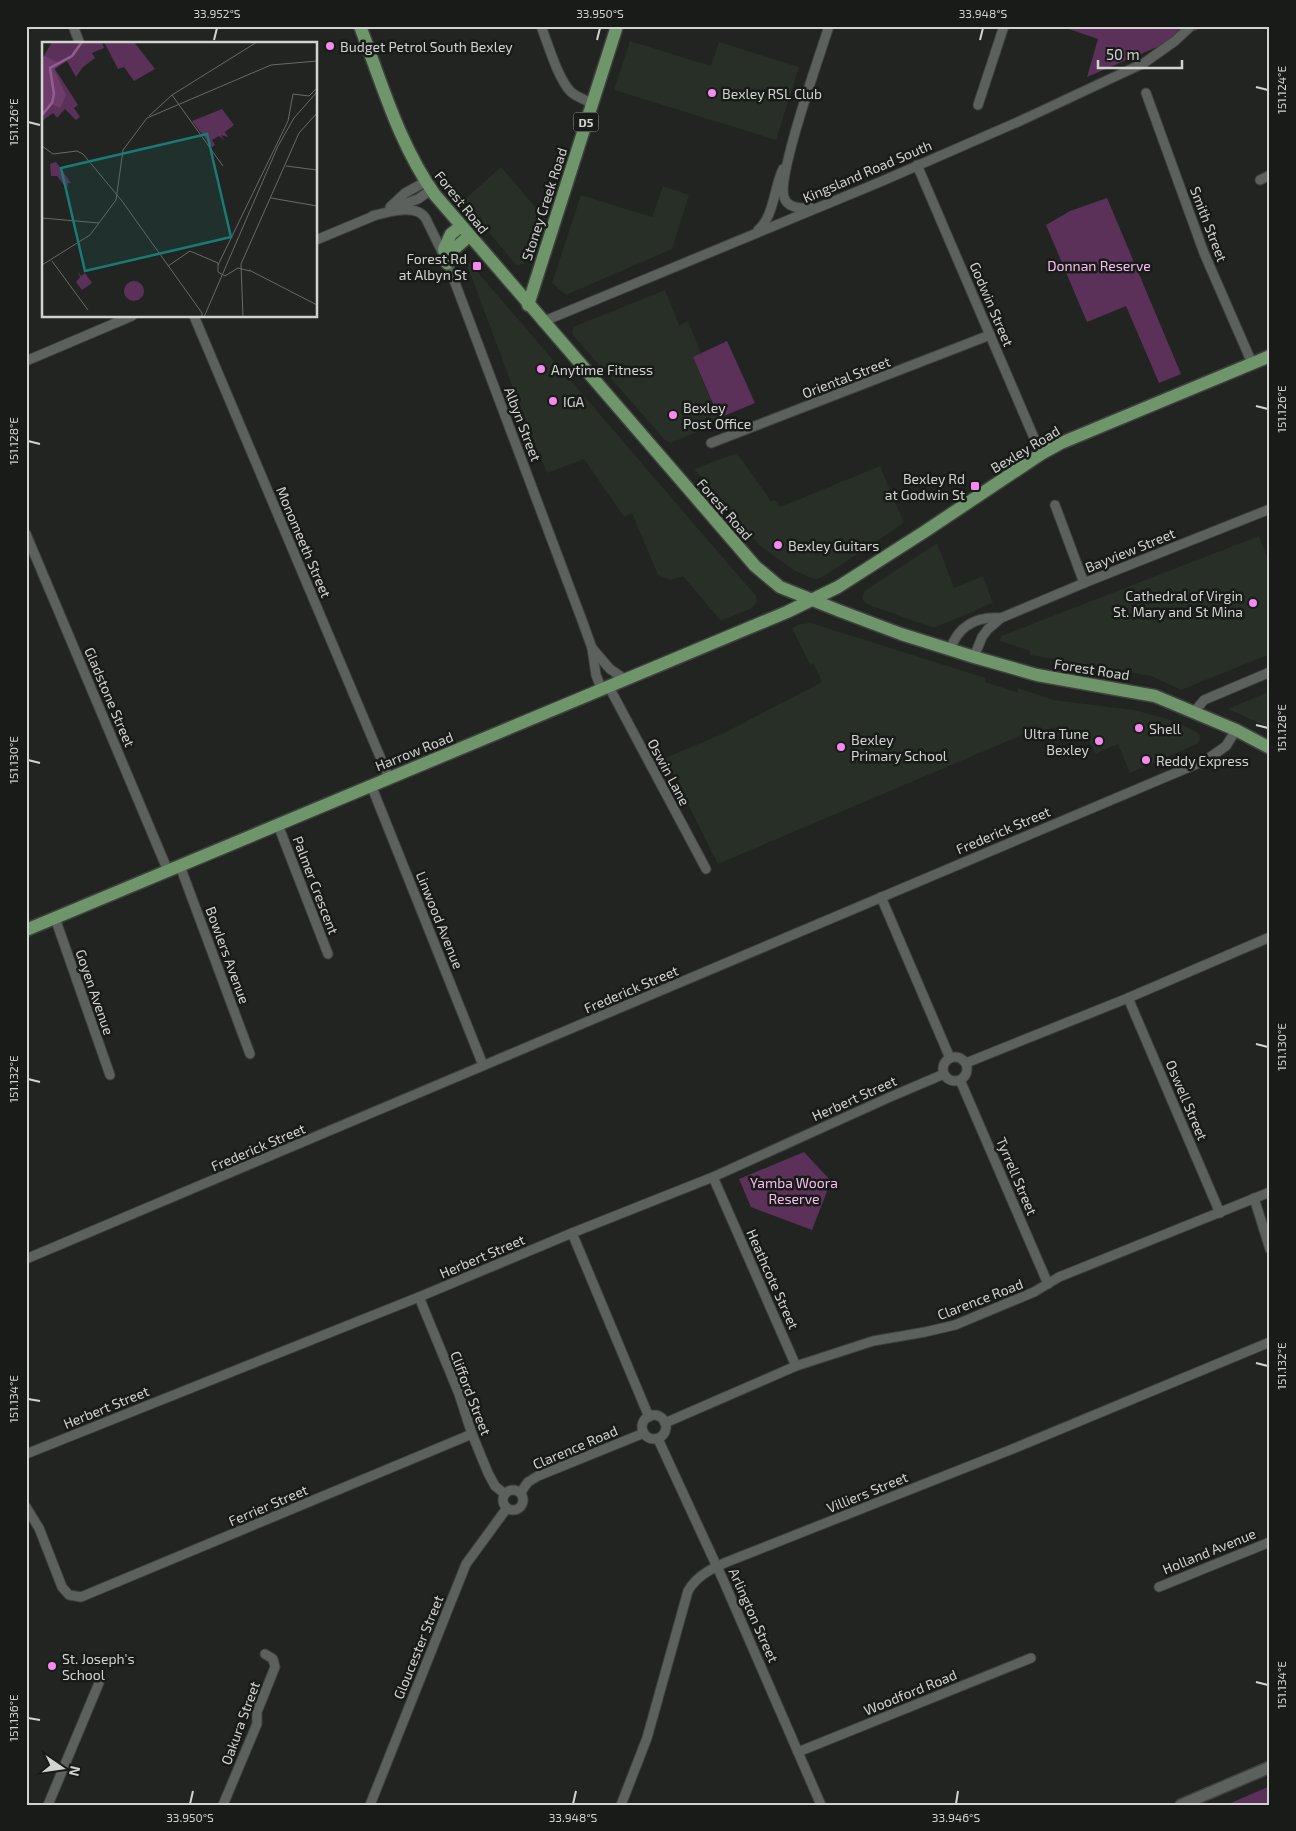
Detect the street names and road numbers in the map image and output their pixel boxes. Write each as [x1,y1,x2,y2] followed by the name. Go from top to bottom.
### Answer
[574,112,598,132] road number: D5
[800,136,934,206] street label: Kingsland Road South
[518,145,570,263] street label: Stoney Creek Road
[431,167,493,237] street label: Forest Road
[1187,184,1231,264] street label: Smith Street
[967,259,1017,349] street label: Godwin Street
[800,352,892,402] street label: Oriental Street
[501,384,545,464] street label: Albyn Street
[987,422,1063,476] street label: Bexley Road
[694,475,756,543] street label: Forest Road
[273,484,335,600] street label: Monomeeth Street
[1083,524,1177,576] street label: Bayview Street
[81,645,139,749] street label: Gladstone Street
[1053,655,1131,683] street label: Forest Road
[373,728,455,774] street label: Harrow Road
[644,736,694,808] street label: Oswin Lane
[953,802,1053,858] street label: Frederick Street
[289,833,343,937] street label: Palmer Crescent
[413,869,467,971] street label: Linwood Avenue
[203,904,253,1006] street label: Bowlers Avenue
[72,947,118,1037] street label: Goyen Avenue
[581,961,681,1017] street label: Frederick Street
[1162,1057,1212,1143] street label: Oswell Street
[809,1072,899,1124] street label: Herbert Street
[208,1119,308,1175] street label: Frederick Street
[993,1134,1041,1218] street label: Tyrrell Street
[743,1226,803,1332] street label: Heathcote Street
[437,1230,527,1282] street label: Herbert Street
[935,1275,1025,1323] street label: Clarence Road
[447,1348,495,1438] street label: Clifford Street
[61,1382,151,1432] street label: Herbert Street
[530,1421,620,1473] street label: Clarence Road
[824,1468,910,1516] street label: Villiers Street
[226,1481,310,1529] street label: Ferrier Street
[1160,1525,1258,1577] street label: Holland Avenue
[726,1565,782,1665] street label: Arlington Street
[389,1593,447,1701] street label: Gloucester Street
[861,1666,959,1718] street label: Woodford Road
[217,1679,263,1767] street label: Oakura Street

